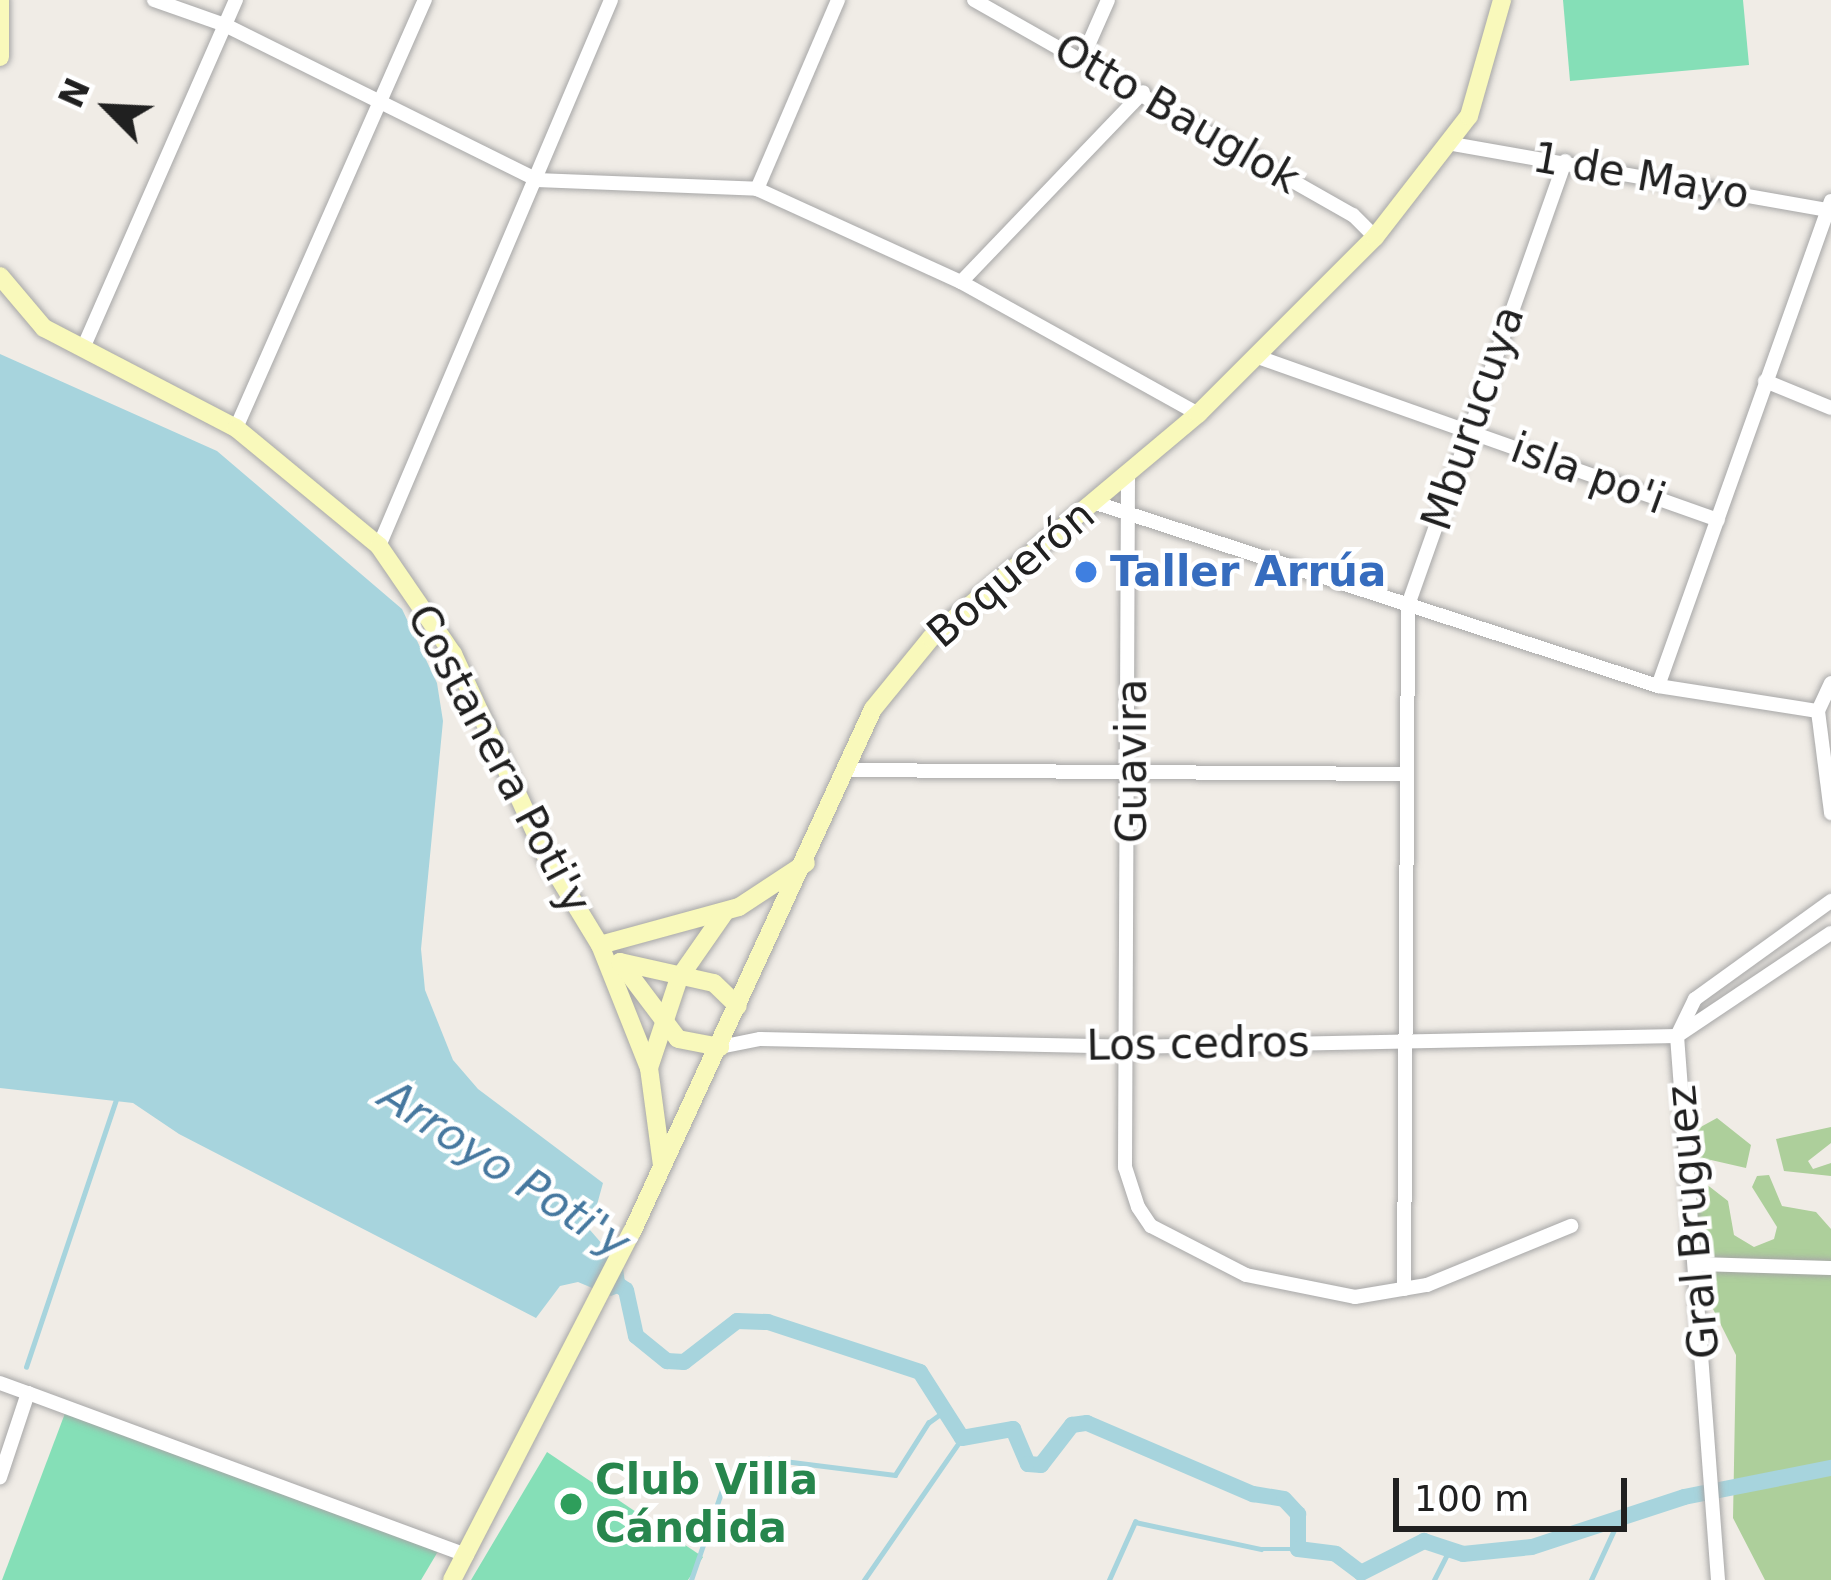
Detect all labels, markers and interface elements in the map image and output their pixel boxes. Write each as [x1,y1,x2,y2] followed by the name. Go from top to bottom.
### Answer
[1046,24,1308,204] street label: Otto Bauglok
[48,48,168,168] north arrow
[51,73,98,114] text: N
[1529,132,1753,220] street label: 1 de Mayo
[1411,299,1535,537] street label: Mburucuya
[1504,423,1672,525] street label: isla po'i
[917,490,1105,658] street label: Boquerón
[1110,547,1386,597] place label: Taller Arrúa
[1073,559,1099,585] marker: Taller Arrúa
[396,596,602,922] street label: Costanera Poti'y
[1107,679,1157,843] street label: Guavira
[1086,1017,1310,1071] street label: Los cedros
[370,1068,640,1270] water label: Arroyo Poti'y
[1656,1083,1730,1361] street label: Gral Bruguez
[1399,1454,1633,1528] scale bar
[595,1455,818,1553] place label: Club Villa Cándida
[1414,1478,1529,1519] text: 100 m
[558,1491,584,1517] marker: Club Villa Cándida

